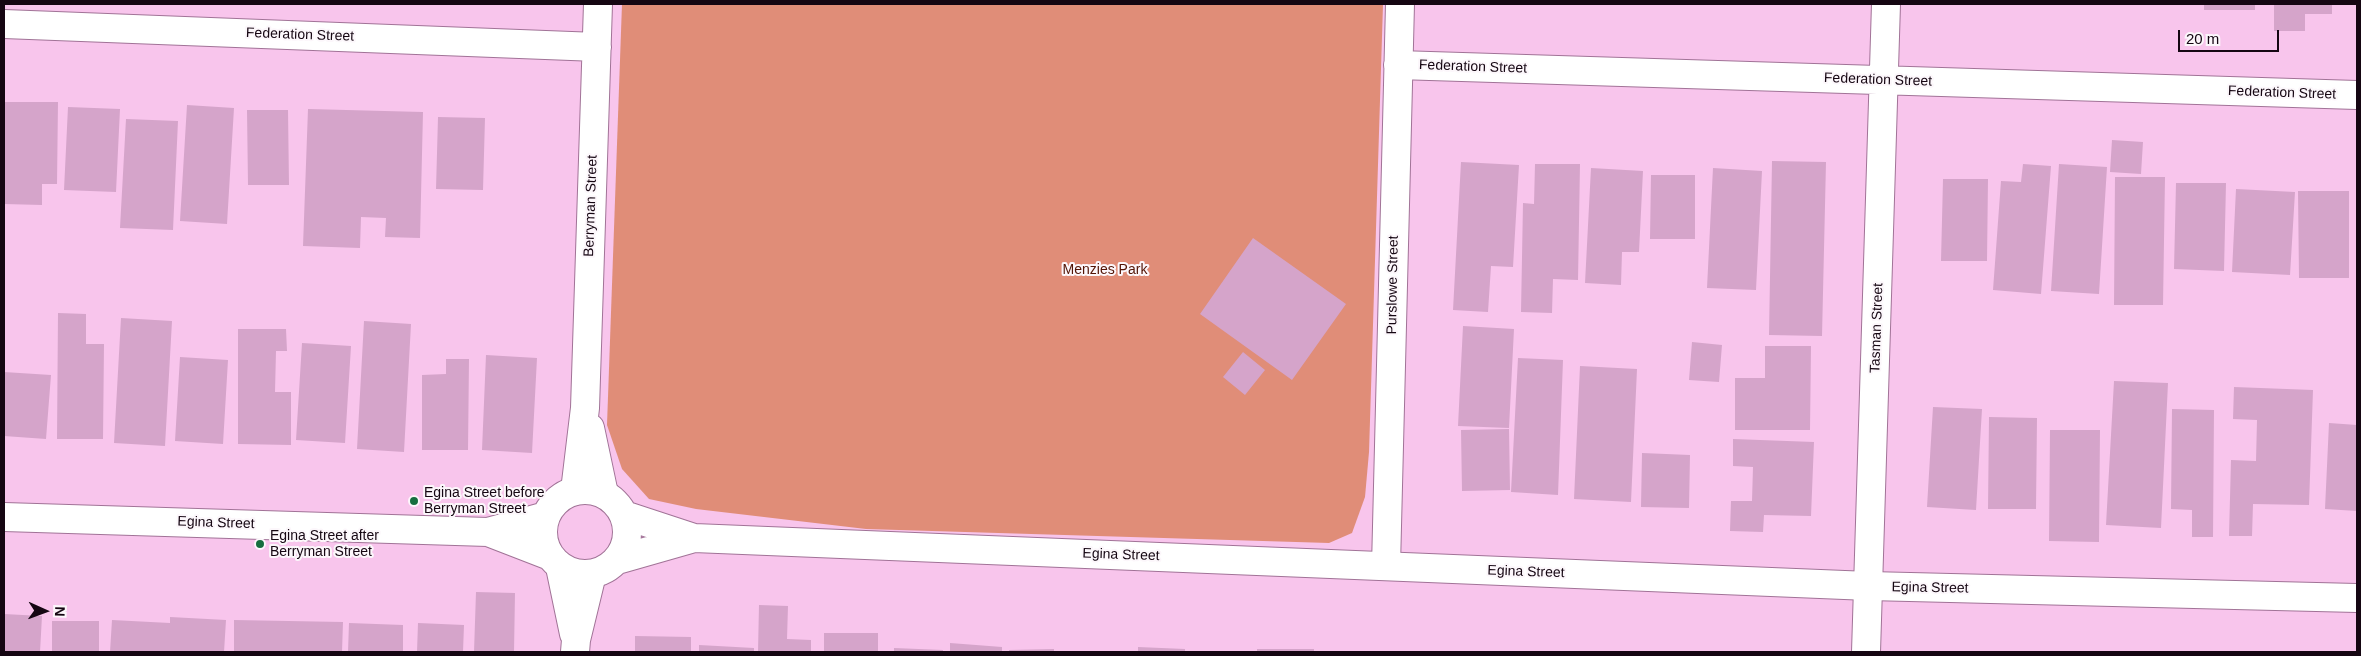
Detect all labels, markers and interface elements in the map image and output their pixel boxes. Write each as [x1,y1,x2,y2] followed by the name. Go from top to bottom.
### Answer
[2181,20,2282,52] scale bar
[246,25,354,45] street label: Federation Street
[2186,30,2219,47] text: 20 m
[1419,57,1527,77] street label: Federation Street
[1824,70,1932,90] street label: Federation Street
[2228,83,2336,103] street label: Federation Street
[581,155,601,257] street label: Berryman Street
[1384,235,1402,335] street label: Purslowe Street
[1063,262,1147,278] park label: Menzies Park
[1867,283,1887,373] street label: Tasman Street
[424,485,545,518] place label: Egina Street before Berryman Street
[408,495,420,507] marker: Egina Street before Berryman Street
[177,513,255,533] street label: Egina Street
[270,528,379,560] place label: Egina Street after Berryman Street
[254,538,266,550] marker: Egina Street after Berryman Street
[1082,545,1160,565] street label: Egina Street
[1487,562,1565,582] street label: Egina Street
[1891,579,1969,597] street label: Egina Street
[20,586,70,636] north arrow
[52,606,68,617] text: N

